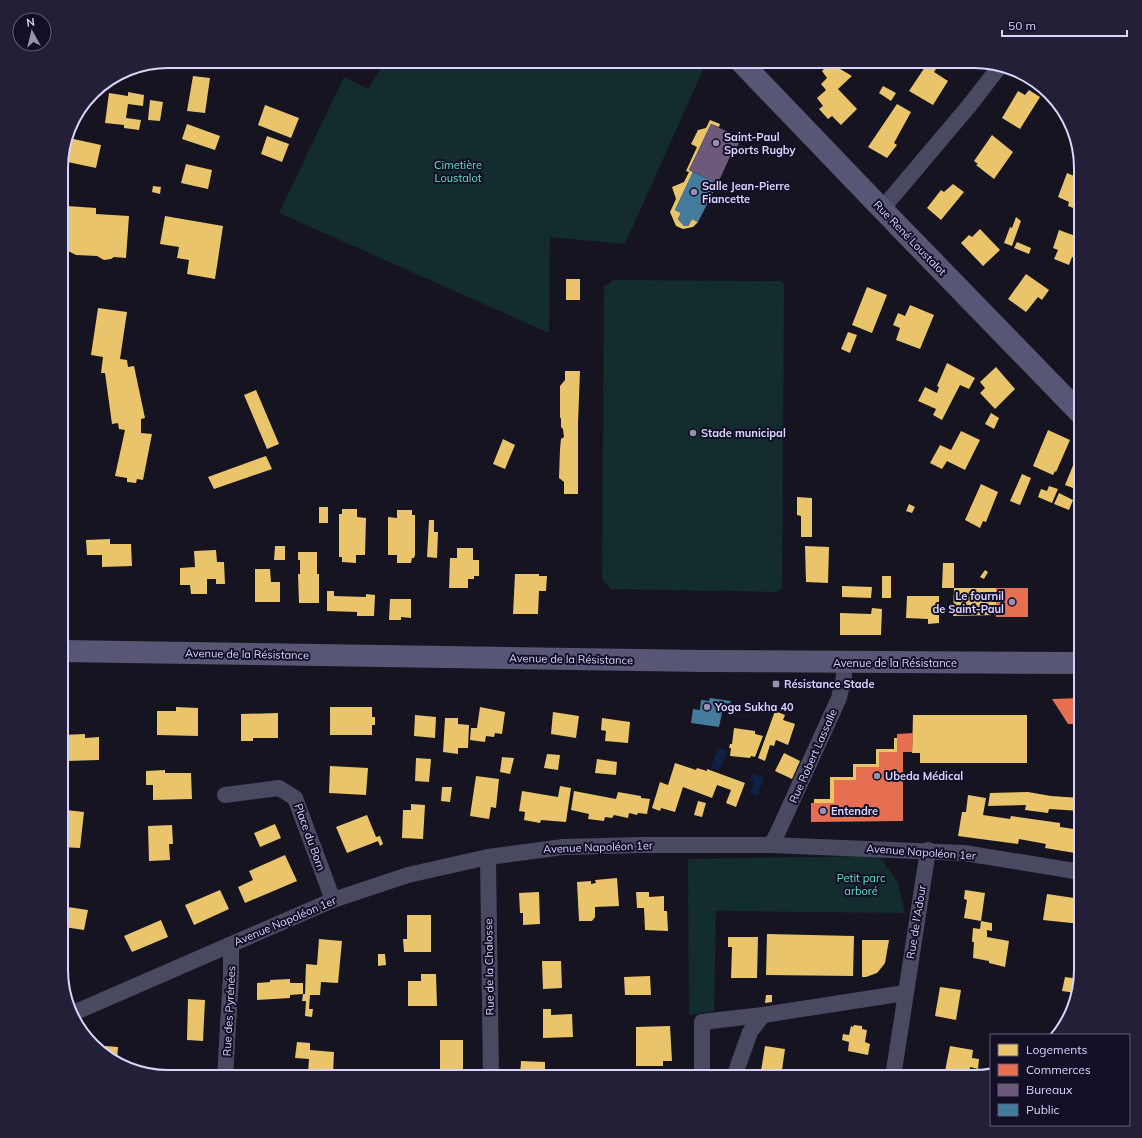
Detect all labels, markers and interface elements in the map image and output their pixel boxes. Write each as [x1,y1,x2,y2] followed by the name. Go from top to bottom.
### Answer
[12,12,52,52] north arrow
[1002,12,1127,38] scale bar
[26,15,36,30] text: N
[1008,18,1036,33] text: 50 m
[724,130,796,157] place label: Saint-Paul Sports Rugby
[711,138,721,148] marker: Saint-Paul Sports Rugby
[434,158,482,185] park label: Cimetière Loustalot
[702,179,790,206] place label: Salle Jean-Pierre Fiancette
[689,187,699,197] marker: Salle Jean-Pierre Fiancette
[871,198,949,278] street label: Rue René Loustalot
[701,426,786,440] place label: Stade municipal
[688,428,698,438] marker: Stade municipal
[932,589,1004,616] place label: Le fournil de Saint-Paul
[1007,597,1017,607] marker: Le fournil de Saint-Paul
[185,646,309,662] street label: Avenue de la Résistance
[509,651,633,667] street label: Avenue de la Résistance
[833,656,957,670] street label: Avenue de la Résistance
[784,677,874,691] place label: Résistance Stade
[771,679,781,689] marker: Résistance Stade
[714,700,794,714] place label: Yoga Sukha 40
[702,702,712,712] marker: Yoga Sukha 40
[786,707,840,805] street label: Rue Robert Lassalle
[885,769,963,783] place label: Ubeda Médical
[872,771,882,781] marker: Ubeda Médical
[291,801,329,873] street label: Place du Born
[831,804,878,818] place label: Entendre
[818,806,828,816] marker: Entendre
[543,838,653,856] street label: Avenue Napoléon 1er
[866,841,976,863] street label: Avenue Napoléon 1er
[837,871,886,898] park label: Petit parc arboré
[903,884,929,960] street label: Rue de l'Adour
[232,893,338,949] street label: Avenue Napoléon 1er
[481,919,497,1015] street label: Rue de la Chalosse
[220,965,238,1057] street label: Rue des Pyrénées
[990,1034,1130,1126] legend
[1026,1042,1087,1057] text: Logements
[1026,1062,1091,1077] text: Commerces
[1026,1082,1073,1097] text: Bureaux
[1026,1102,1060,1117] text: Public

